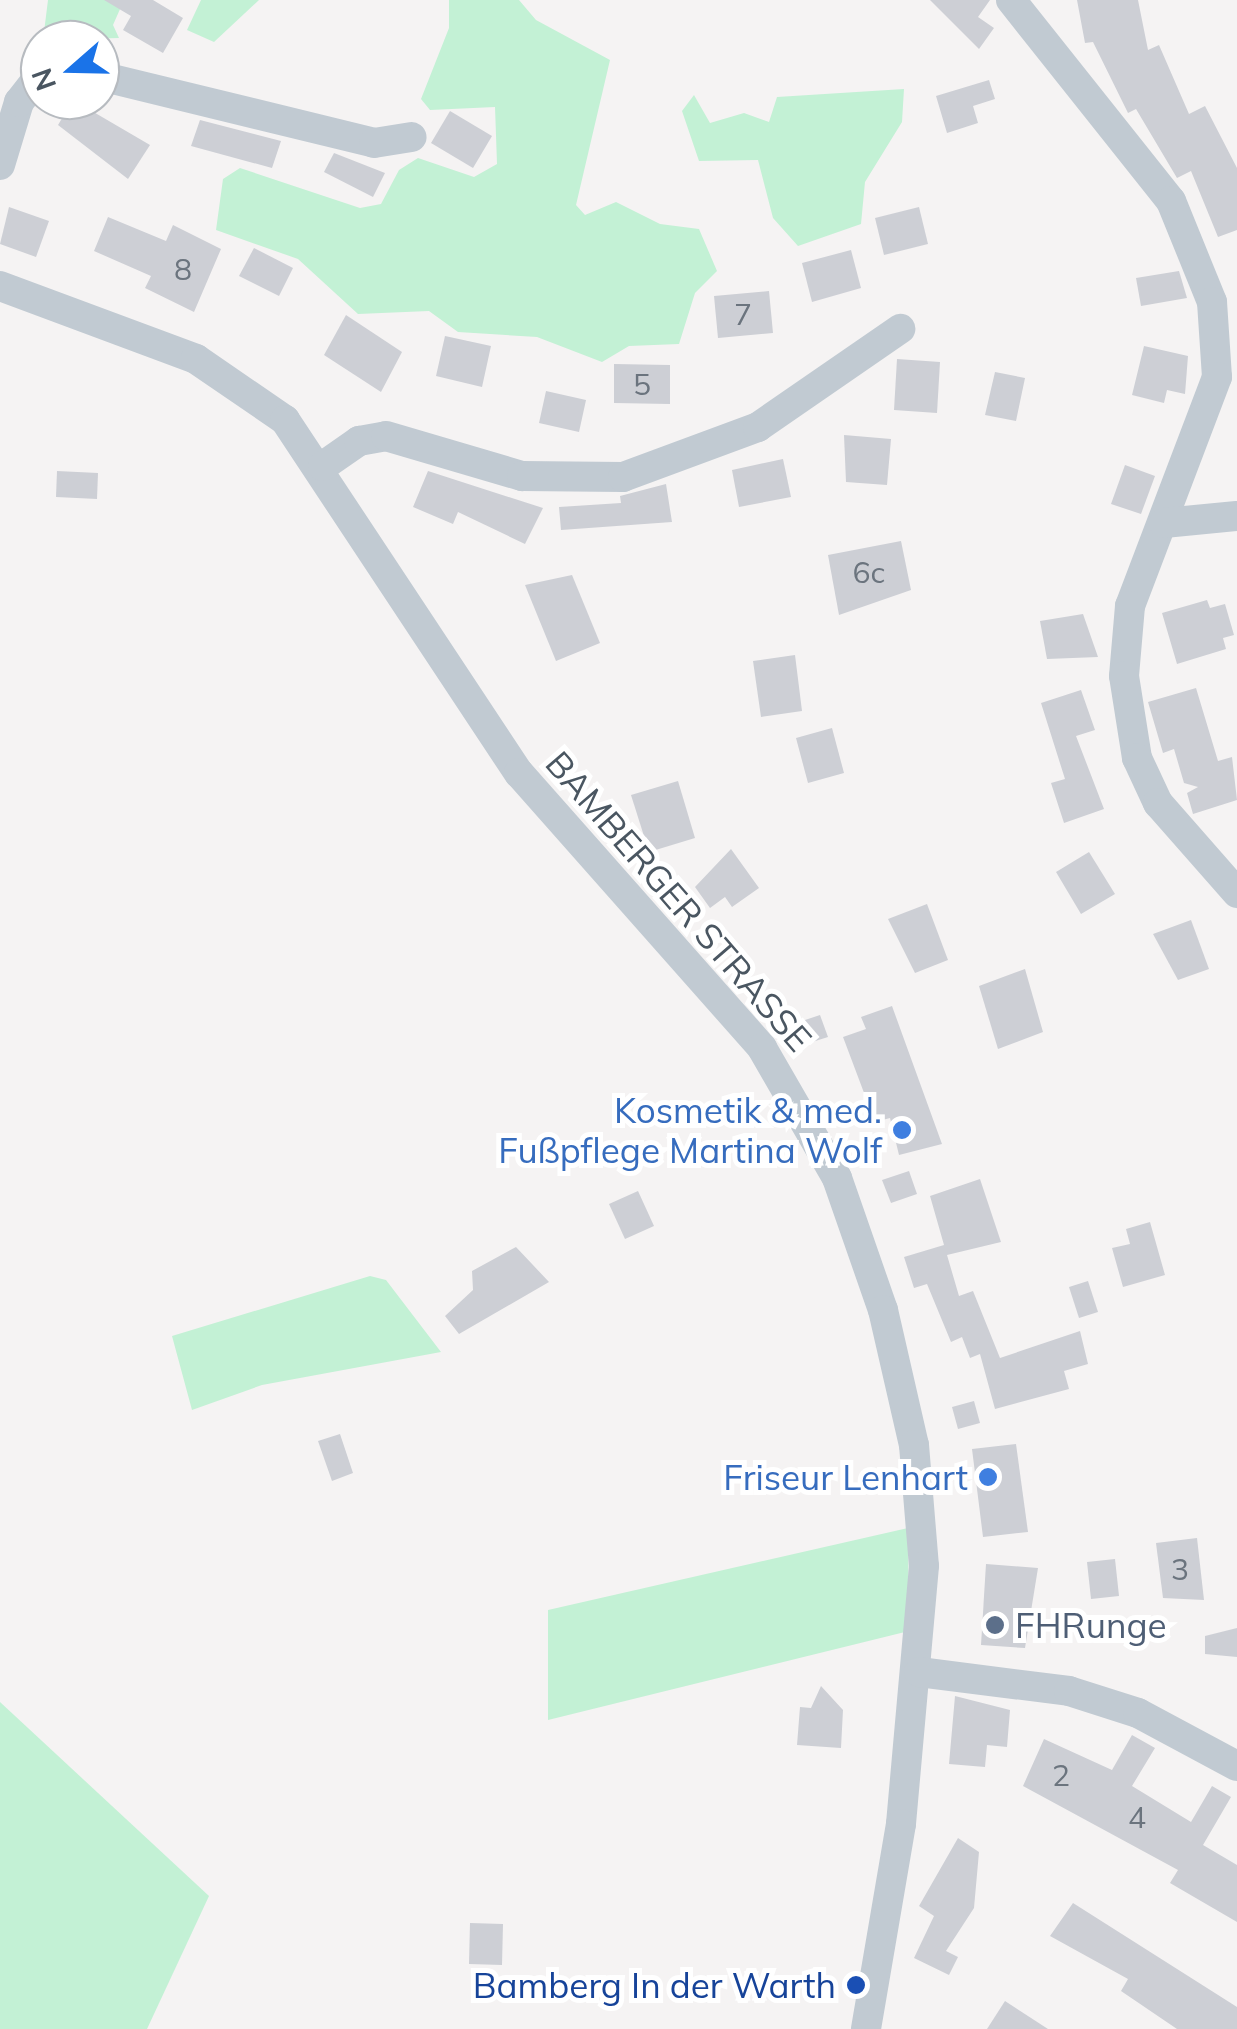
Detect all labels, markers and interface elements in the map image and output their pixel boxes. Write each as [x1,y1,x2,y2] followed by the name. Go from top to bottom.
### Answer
[20,20,120,120] north arrow
[23,64,63,96] text: N
[174,251,192,287] house number: 8
[734,296,752,332] house number: 7
[633,366,651,402] house number: 5
[853,554,885,590] house number: 6c
[537,743,821,1059] street label: BAMBERGER STRASSE
[498,1089,882,1171] place label: Kosmetik & med. Fußpflege Martina Wolf
[891,1119,913,1141] marker: Kosmetik & med. Fußpflege Martina Wolf
[723,1456,968,1498] place label: Friseur Lenhart
[977,1466,999,1488] marker: Friseur Lenhart
[1171,1551,1189,1587] house number: 3
[1015,1604,1167,1646] place label: FHRunge
[984,1614,1006,1636] marker: FHRunge
[1052,1757,1070,1793] house number: 2
[1128,1799,1146,1835] house number: 4
[473,1964,836,2006] place label: Bamberg In der Warth
[845,1974,867,1996] marker: Bamberg In der Warth

